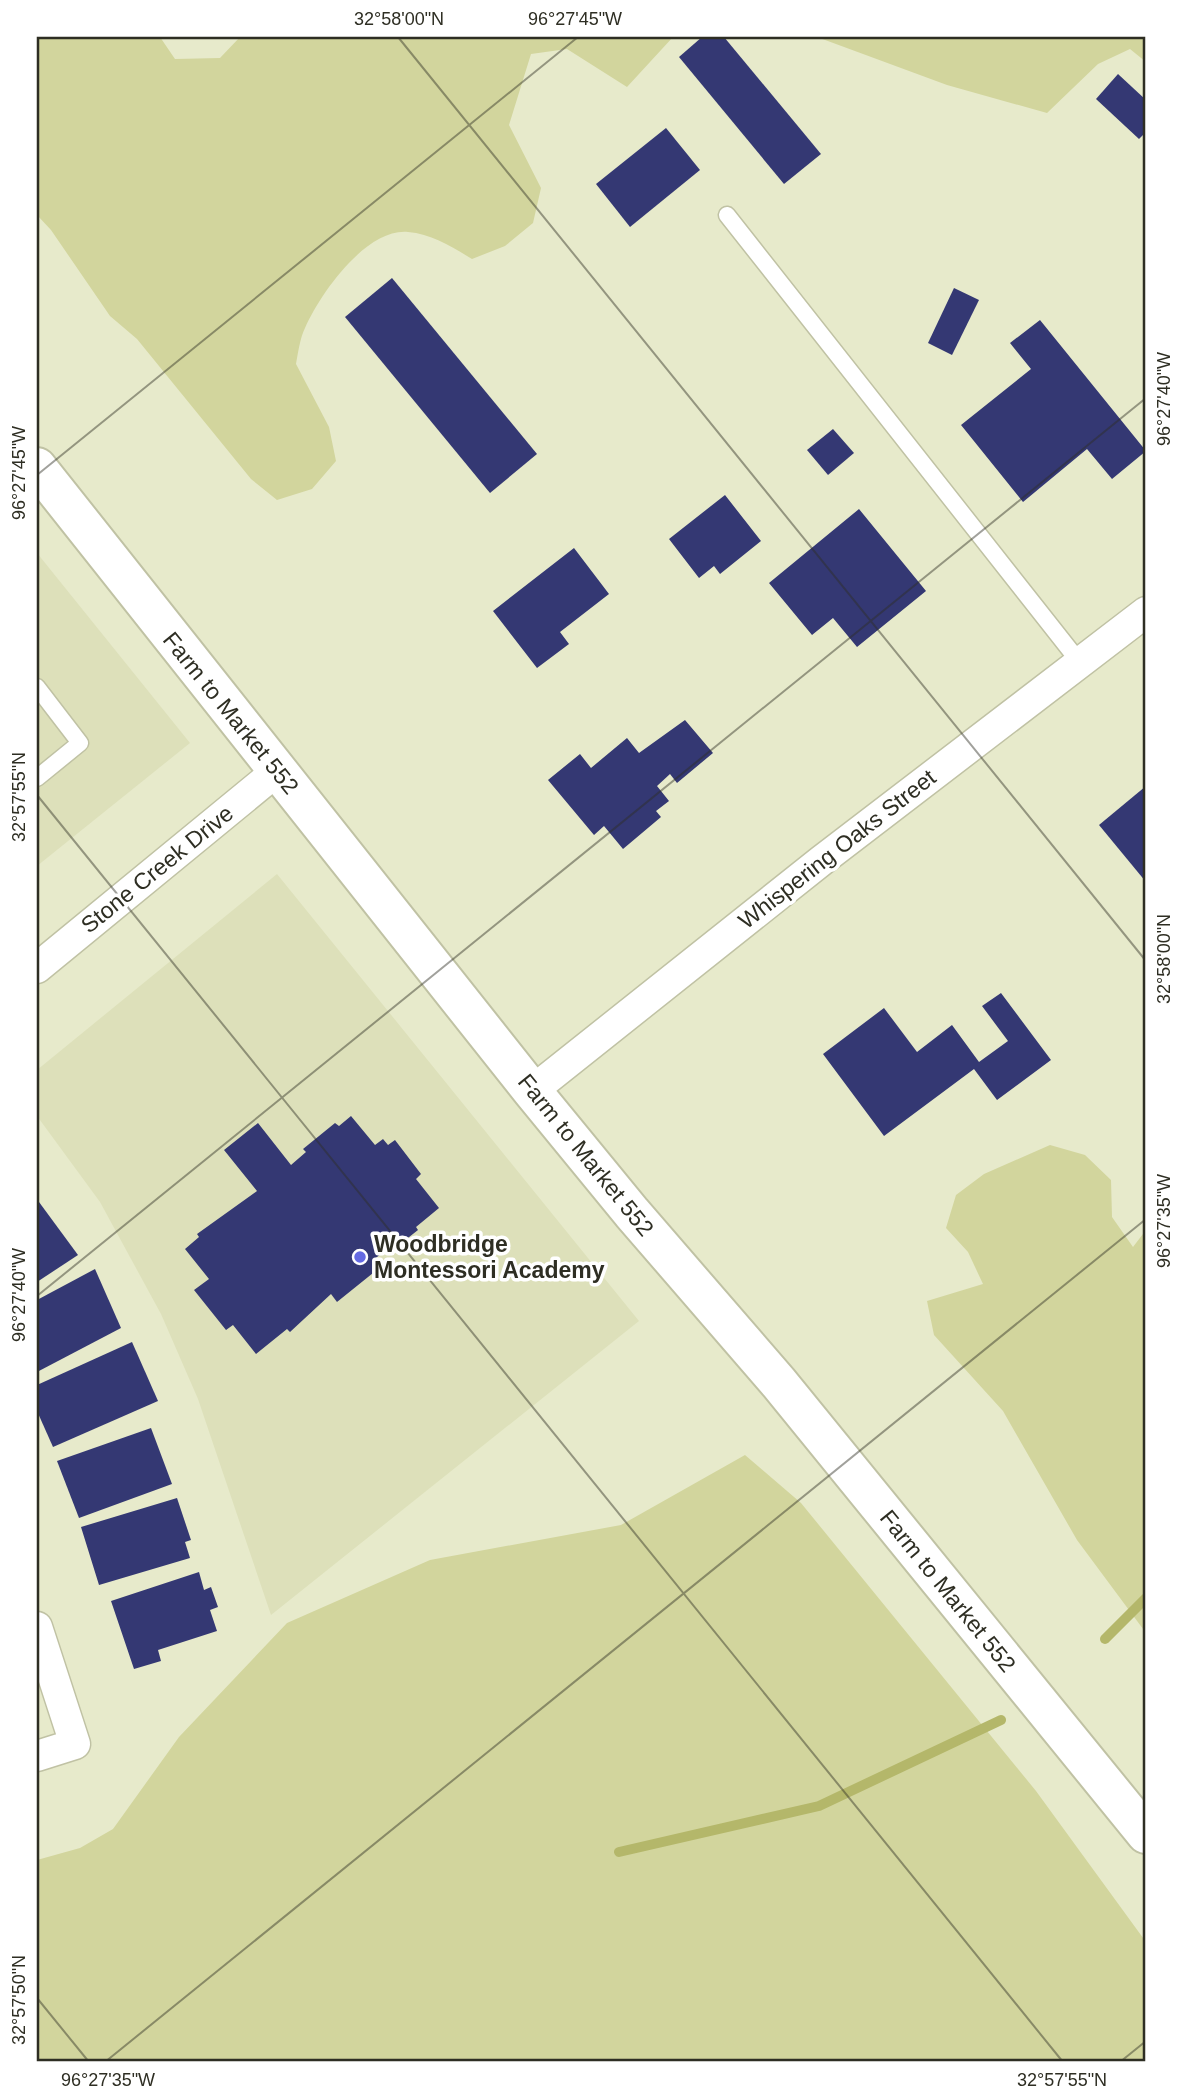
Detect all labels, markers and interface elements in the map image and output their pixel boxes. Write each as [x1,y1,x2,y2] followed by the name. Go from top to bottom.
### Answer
[354,9,444,29] text: 32°58'00"N
[528,9,622,29] text: 96°27'45"W
[1154,352,1174,446] text: 96°27'40"W
[9,426,29,520] text: 96°27'45"W
[158,627,304,799] street label: Farm to Market 552
[9,752,29,842] text: 32°57'55"N
[733,764,941,934] street label: Whispering Oaks Street
[76,800,238,938] street label: Stone Creek Drive
[1154,914,1174,1004] text: 32°58'00"N
[513,1069,659,1241] street label: Farm to Market 552
[1154,1174,1174,1268] text: 96°27'35"W
[374,1231,605,1283] place label: Woodbridge Montessori Academy
[9,1248,29,1342] text: 96°27'40"W
[352,1249,368,1265] marker: Woodbridge Montessori Academy
[875,1505,1021,1677] street label: Farm to Market 552
[9,1955,29,2045] text: 32°57'50"N
[61,2070,155,2090] text: 96°27'35"W
[1017,2070,1107,2090] text: 32°57'55"N

